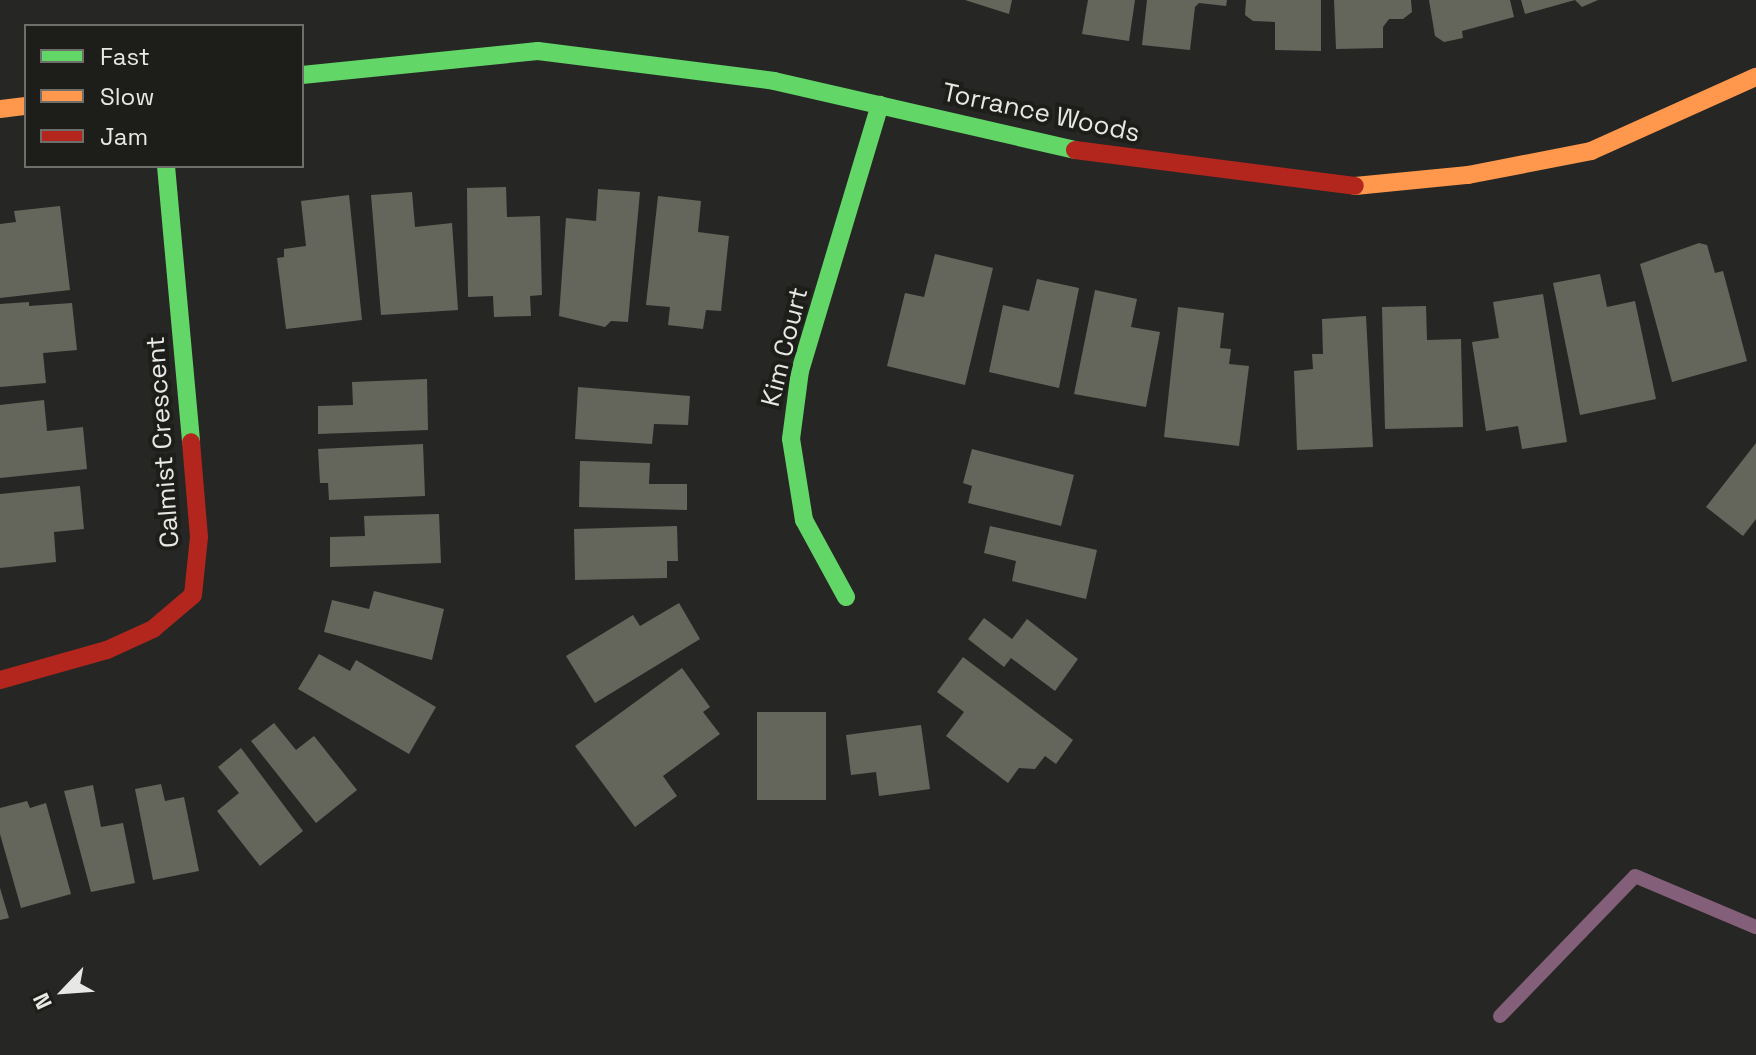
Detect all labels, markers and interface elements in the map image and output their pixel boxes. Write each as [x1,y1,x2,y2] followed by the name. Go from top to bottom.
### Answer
[24,24,304,168] legend
[100,41,150,72] text: Fast
[939,77,1143,149] street label: Torrance Woods
[100,81,154,112] text: Slow
[100,121,148,152] text: Jam
[755,284,815,410] street label: Kim Court
[140,335,186,549] street label: Calmist Crescent
[24,951,104,1031] north arrow
[26,989,58,1014] text: N

